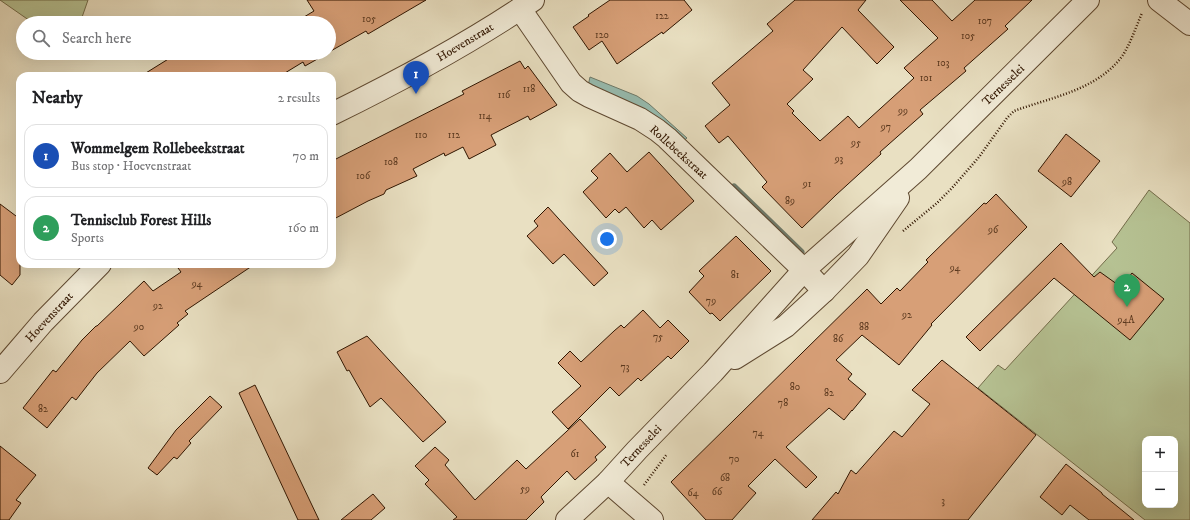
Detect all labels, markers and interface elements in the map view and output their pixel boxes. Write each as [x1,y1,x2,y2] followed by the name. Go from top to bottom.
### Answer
[655,10,669,22] house number: 122
[362,13,376,25] house number: 105
[978,15,992,27] house number: 107
[16,16,336,60] search box
[434,20,496,65] street label: Hoevenstraat
[30,27,52,49] icon: search
[62,29,131,48] text: Search here
[595,29,609,41] house number: 120
[961,30,975,42] house number: 105
[937,57,950,69] house number: 103
[403,61,429,94] pin: 1
[979,62,1028,109] street label: Ternesselei
[920,72,933,84] house number: 101
[523,83,535,95] house number: 118
[32,87,82,109] text: Nearby
[498,89,511,101] house number: 116
[278,90,320,106] text: 2 results
[897,105,908,117] house number: 99
[478,110,492,122] house number: 114
[880,121,891,133] house number: 97
[646,122,711,183] street label: Rollebeekstraat
[415,129,427,141] house number: 110
[448,129,460,141] house number: 112
[850,137,861,149] house number: 95
[71,139,245,158] text: Wommelgem Rollebeekstraat
[44,148,48,164] text: 1
[293,148,319,164] text: 70 m
[834,153,844,165] house number: 93
[384,156,398,168] house number: 108
[71,158,192,174] text: Bus stop · Hoevenstraat
[356,170,371,182] house number: 106
[1061,176,1072,188] house number: 98
[802,178,812,190] house number: 91
[785,195,795,207] house number: 89
[71,211,211,230] text: Tennisclub Forest Hills
[43,220,49,236] text: 2
[288,220,319,236] text: 160 m
[987,224,999,236] house number: 96
[597,229,617,249] your location
[71,230,104,246] text: Sports
[949,262,961,274] house number: 94
[731,269,740,281] house number: 81
[1114,274,1140,307] pin: 2
[191,278,203,290] house number: 94
[22,289,77,346] street label: Hoevenstraat
[706,295,716,307] house number: 79
[152,300,163,312] house number: 92
[901,309,912,321] house number: 92
[1116,314,1135,326] house number: 94A
[133,321,144,333] house number: 90
[859,321,869,333] house number: 88
[653,331,663,343] house number: 75
[833,333,844,345] house number: 86
[621,361,630,373] house number: 73
[790,381,800,393] house number: 80
[824,387,834,399] house number: 82
[778,397,788,409] house number: 78
[38,403,48,415] house number: 82
[618,422,665,471] street label: Ternesselei
[753,427,764,439] house number: 74
[1142,436,1178,508] map controls
[1142,436,1178,472] button: +
[571,448,580,460] house number: 61
[729,453,739,465] house number: 70
[720,472,730,484] house number: 68
[1142,472,1178,508] button: −
[520,483,530,495] house number: 59
[712,486,723,498] house number: 66
[688,487,699,499] house number: 64
[941,495,945,507] house number: 3

